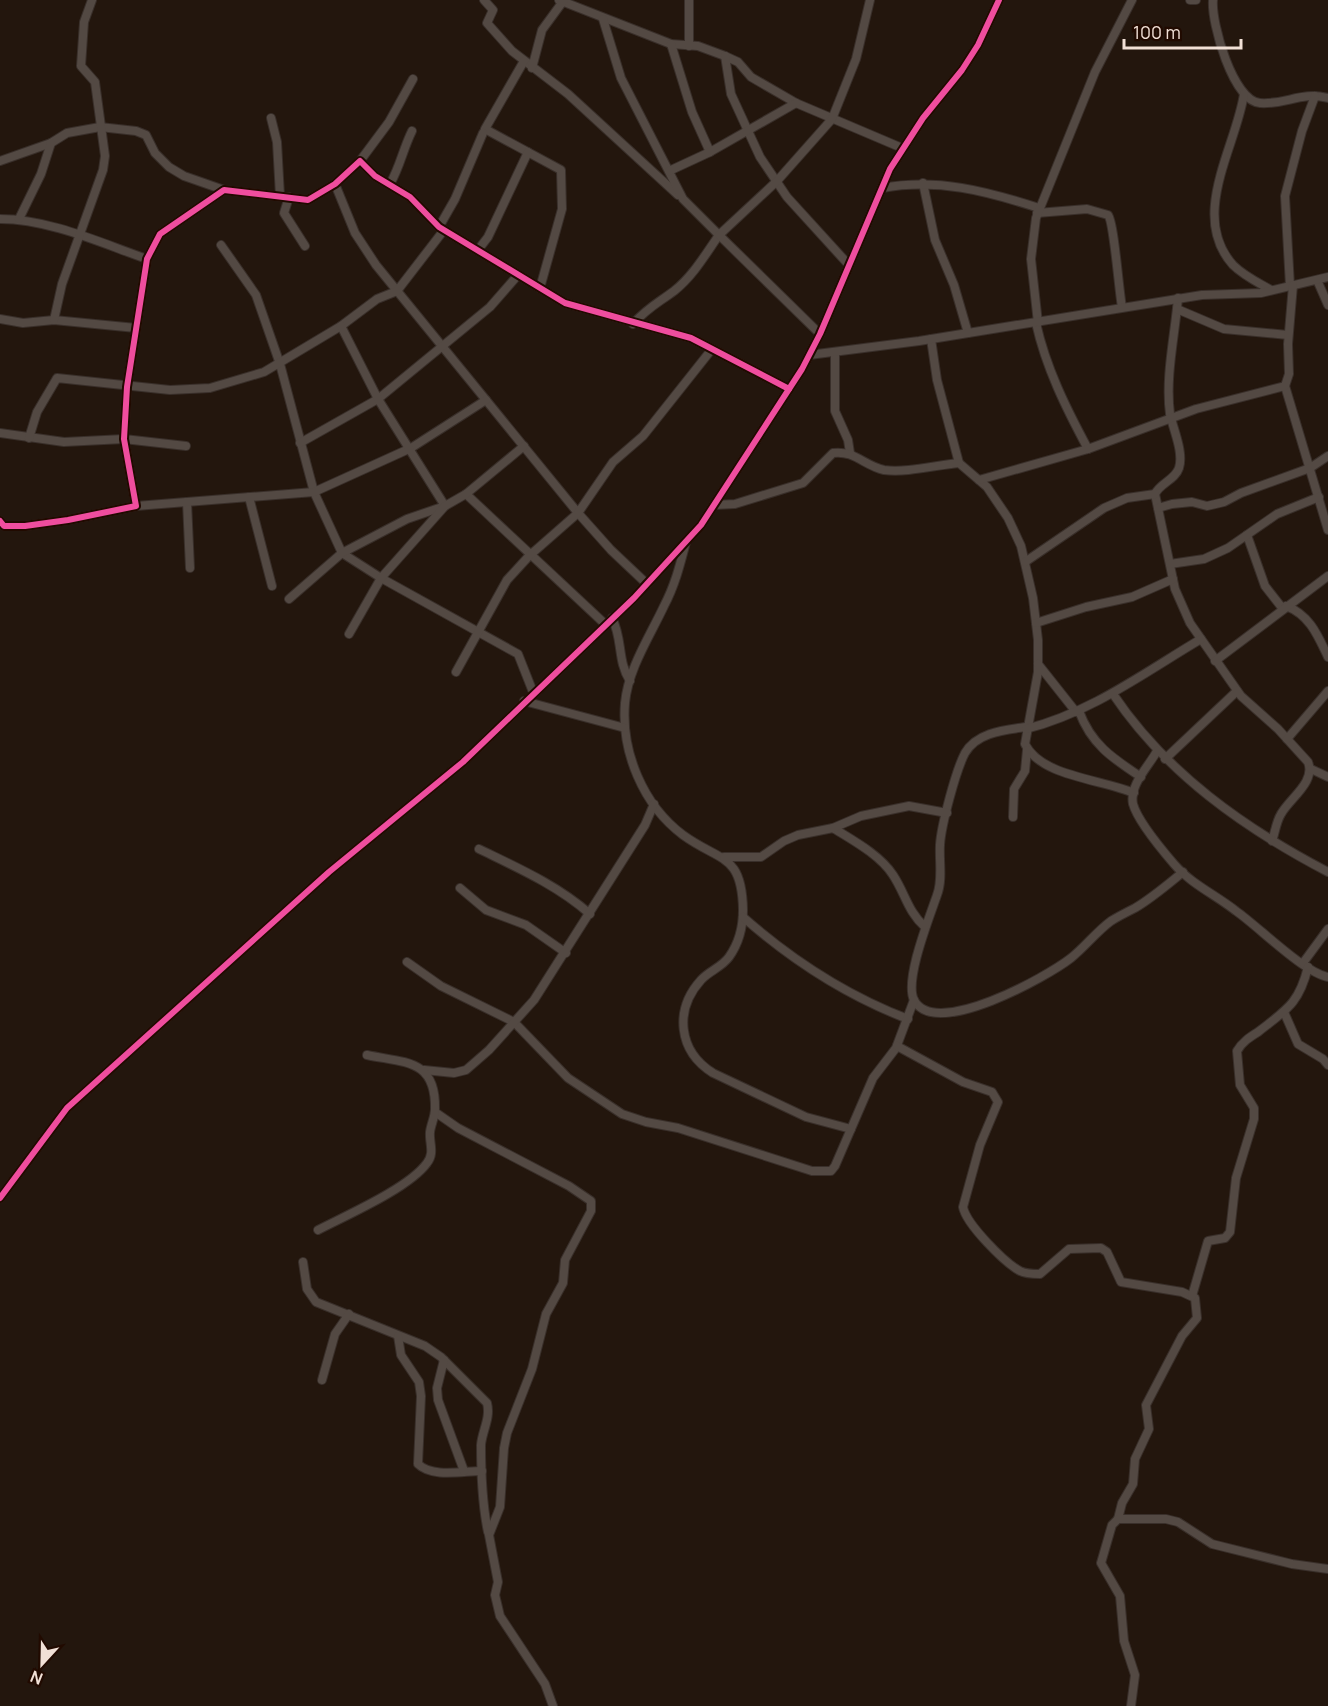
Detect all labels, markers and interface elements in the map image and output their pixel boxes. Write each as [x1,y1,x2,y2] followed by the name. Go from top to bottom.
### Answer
[1124,12,1241,50] scale bar
[1133,20,1181,44] text: 100 m
[12,1634,72,1694] north arrow
[27,1666,46,1690] text: N

